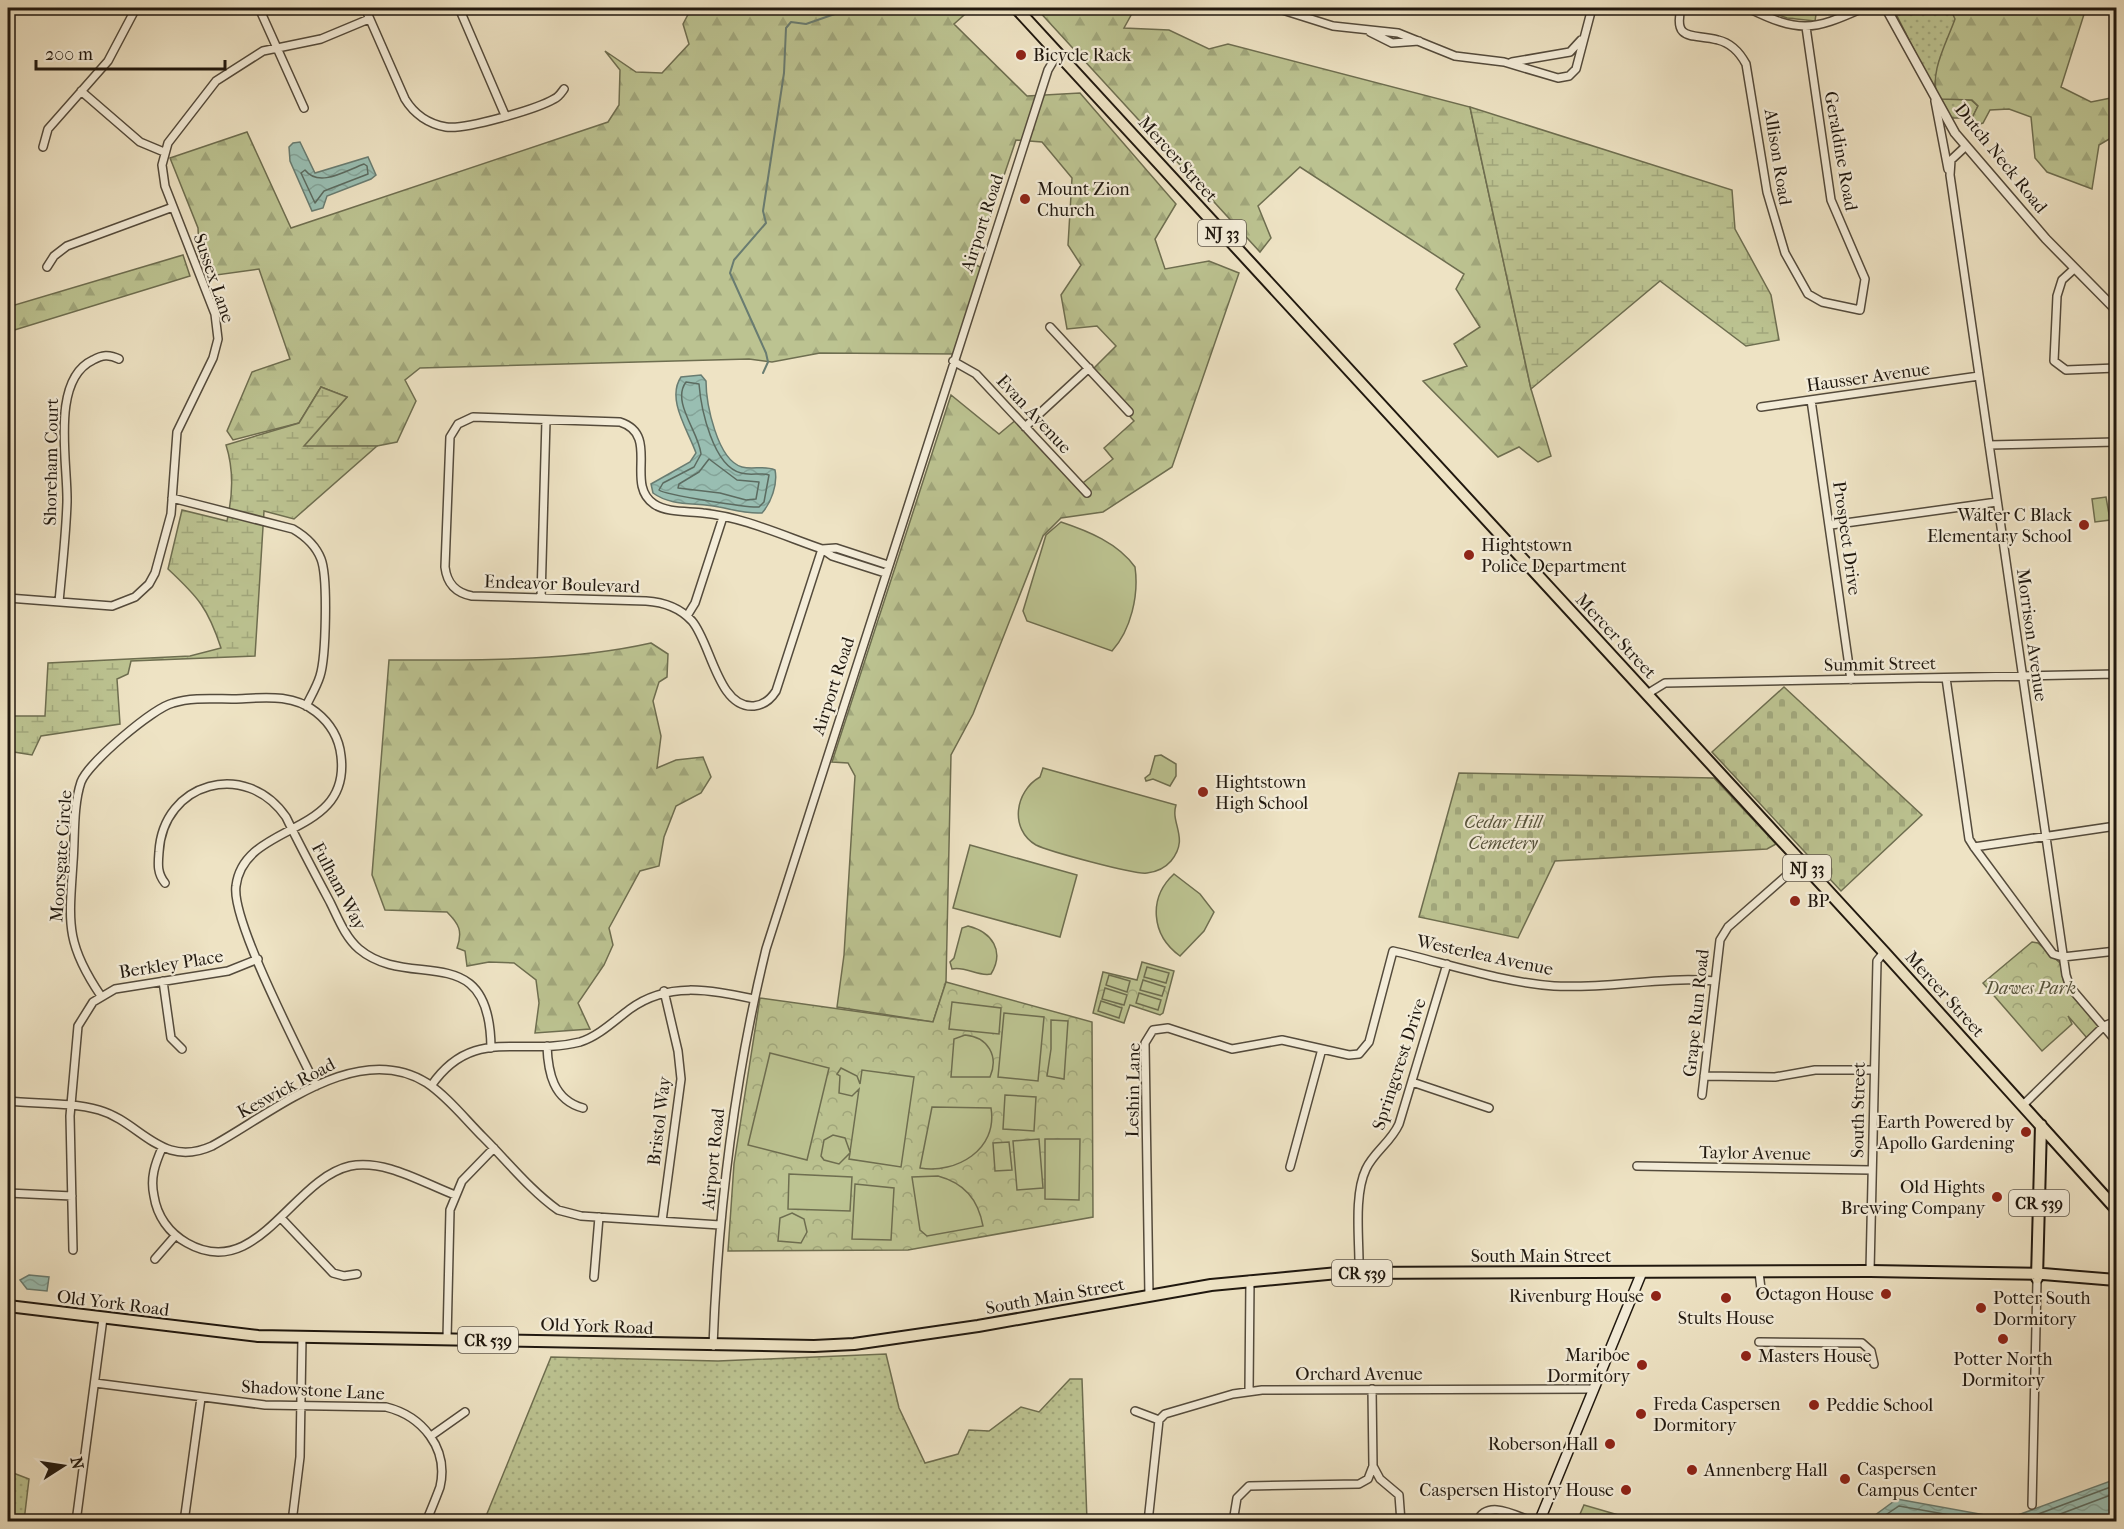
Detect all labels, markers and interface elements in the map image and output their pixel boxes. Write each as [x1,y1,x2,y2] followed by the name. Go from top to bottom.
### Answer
[36,33,225,71] scale bar
[45,44,93,65] text: 200 m
[1033,45,1132,66] place label: Bicycle Rack
[1014,48,1028,62] marker: Bicycle Rack
[1820,90,1861,213] street label: Geraldine Road
[1950,99,2052,218] street label: Dutch Neck Road
[1759,107,1795,207] street label: Allison Road
[1133,112,1222,207] street label: Mercer Street
[956,171,1008,276] street label: Airport Road
[1037,179,1130,221] place label: Mount Zion Church
[1018,192,1032,206] marker: Mount Zion Church
[1198,220,1246,246] road number: NJ 33
[188,231,239,326] street label: Sussex Lane
[1805,358,1931,397] street label: Hausser Avenue
[992,371,1076,458] street label: Evan Avenue
[40,398,63,526] street label: Shoreham Court
[1828,480,1865,597] street label: Prospect Drive
[1927,505,2073,547] place label: Walter C Black Elementary School
[2077,518,2091,532] marker: Walter C Black Elementary School
[1481,535,1627,577] place label: Hightstown Police Department
[1462,548,1476,562] marker: Hightstown Police Department
[2012,567,2051,703] street label: Morrison Avenue
[484,571,641,598] street label: Endeavor Boulevard
[1571,589,1661,684] street label: Mercer Street
[807,634,859,739] street label: Airport Road
[1824,653,1937,676] street label: Summit Street
[1215,772,1308,814] place label: Hightstown High School
[1196,785,1210,799] marker: Hightstown High School
[46,789,77,923] street label: Moorsgate Circle
[1464,812,1545,854] park label: Cedar Hill Cemetery
[307,839,371,935] street label: Fulham Way
[1783,855,1831,881] road number: NJ 33
[1807,891,1830,912] place label: BP
[1788,894,1802,908] marker: BP
[1414,931,1555,980] street label: Westerlea Avenue
[117,946,225,983] street label: Berkley Place
[1900,947,1989,1042] street label: Mercer Street
[1679,948,1714,1078] street label: Grape Run Road
[1985,978,2076,999] park label: Dawes Park
[1368,996,1431,1133] street label: Springcrest Drive
[1122,1042,1145,1138] street label: Leshin Lane
[234,1054,339,1123] street label: Keswick Road
[1847,1061,1870,1158] street label: South Street
[644,1074,676,1167] street label: Bristol Way
[698,1107,729,1212] street label: Airport Road
[1877,1112,2015,1154] place label: Earth Powered by Apollo Gardening
[2019,1125,2033,1139] marker: Earth Powered by Apollo Gardening
[1699,1142,1811,1165] street label: Taylor Avenue
[1841,1177,1986,1219] place label: Old Hights Brewing Company
[1990,1190,2004,1204] marker: Old Hights Brewing Company
[2009,1190,2069,1216] road number: CR 539
[1471,1246,1612,1267] street label: South Main Street
[1332,1260,1392,1286] road number: CR 539
[984,1274,1127,1319] street label: South Main Street
[1755,1284,1874,1305] place label: Octagon House
[56,1286,171,1321] street label: Old York Road
[1509,1286,1644,1307] place label: Rivenburg House
[1879,1287,1893,1301] marker: Octagon House
[1993,1288,2091,1330] place label: Potter South Dormitory
[1649,1289,1663,1303] marker: Rivenburg House
[1719,1291,1733,1305] marker: Stults House
[1974,1301,1988,1315] marker: Potter South Dormitory
[1678,1308,1774,1329] place label: Stults House
[540,1314,654,1339] street label: Old York Road
[458,1327,518,1353] road number: CR 539
[1996,1332,2010,1346] marker: Potter North Dormitory
[1547,1345,1631,1387] place label: Mariboe Dormitory
[1758,1346,1872,1367] place label: Masters House
[1739,1349,1753,1363] marker: Masters House
[1953,1349,2053,1391] place label: Potter North Dormitory
[1635,1358,1649,1372] marker: Mariboe Dormitory
[1295,1364,1423,1385] street label: Orchard Avenue
[241,1376,385,1405] street label: Shadowstone Lane
[1653,1394,1781,1436] place label: Freda Caspersen Dormitory
[1826,1395,1933,1416] place label: Peddie School
[1807,1398,1821,1412] marker: Peddie School
[1634,1407,1648,1421] marker: Freda Caspersen Dormitory
[1488,1434,1598,1455] place label: Roberson Hall
[33,1436,93,1496] north arrow
[1603,1437,1617,1451] marker: Roberson Hall
[67,1455,88,1472] text: N
[1857,1459,1977,1501] place label: Caspersen Campus Center
[1703,1460,1828,1481] place label: Annenberg Hall
[1685,1463,1699,1477] marker: Annenberg Hall
[1838,1472,1852,1486] marker: Caspersen Campus Center
[1419,1480,1614,1501] place label: Caspersen History House
[1619,1483,1633,1497] marker: Caspersen History House

